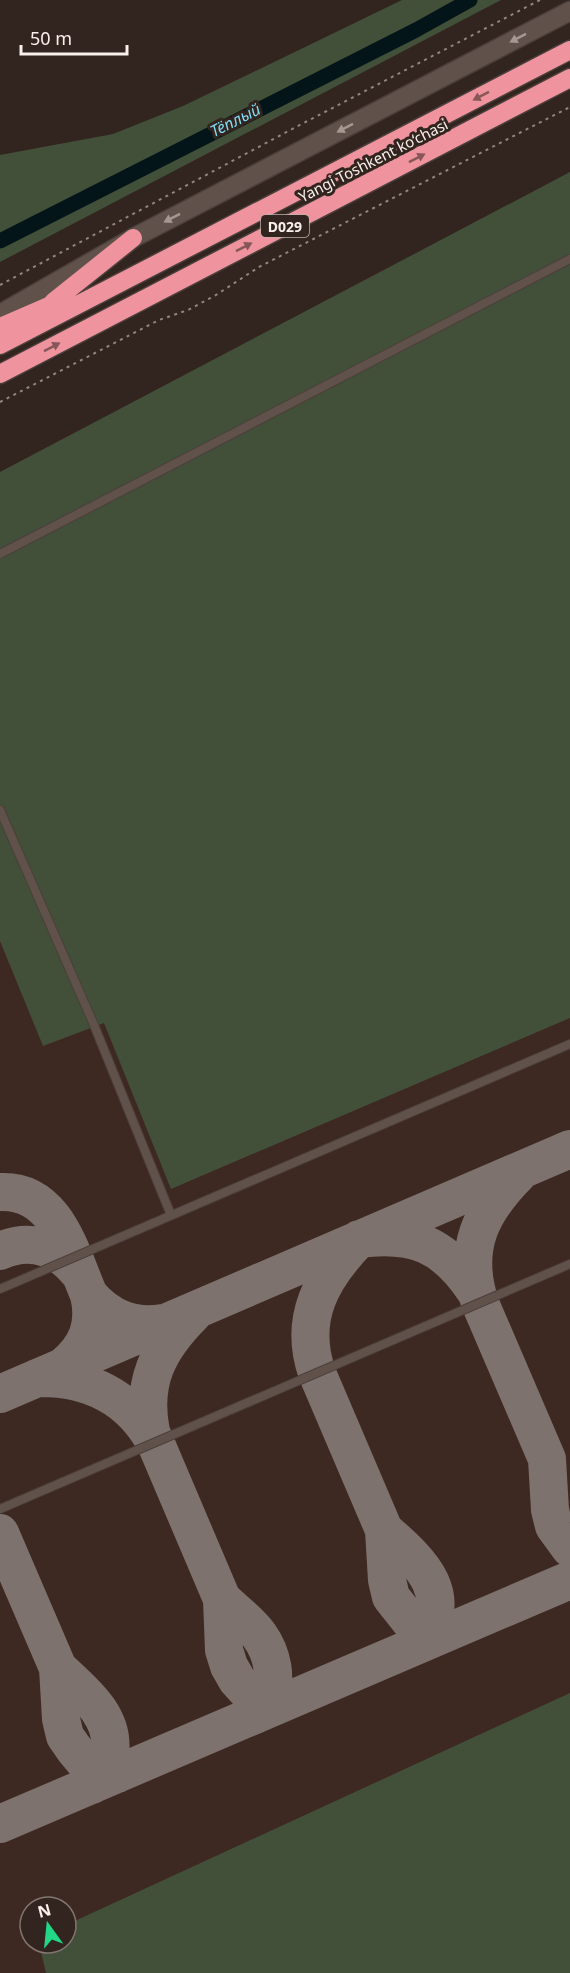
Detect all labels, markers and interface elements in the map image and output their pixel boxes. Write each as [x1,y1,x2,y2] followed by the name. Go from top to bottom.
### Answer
[21,18,128,56] scale bar
[30,26,72,50] text: 50 m
[509,33,527,43] one-way arrow
[472,91,489,101] one-way arrow
[206,98,264,142] water label: Тёплый
[295,114,451,206] street label: Yangi Toshkent ko‘chasi
[336,123,353,133] one-way arrow
[408,153,425,162] one-way arrow
[163,213,180,223] one-way arrow
[261,215,309,237] road number: D029
[235,242,252,252] one-way arrow
[43,342,61,352] one-way arrow
[18,1895,78,1955] north arrow
[35,1898,53,1923] text: N

